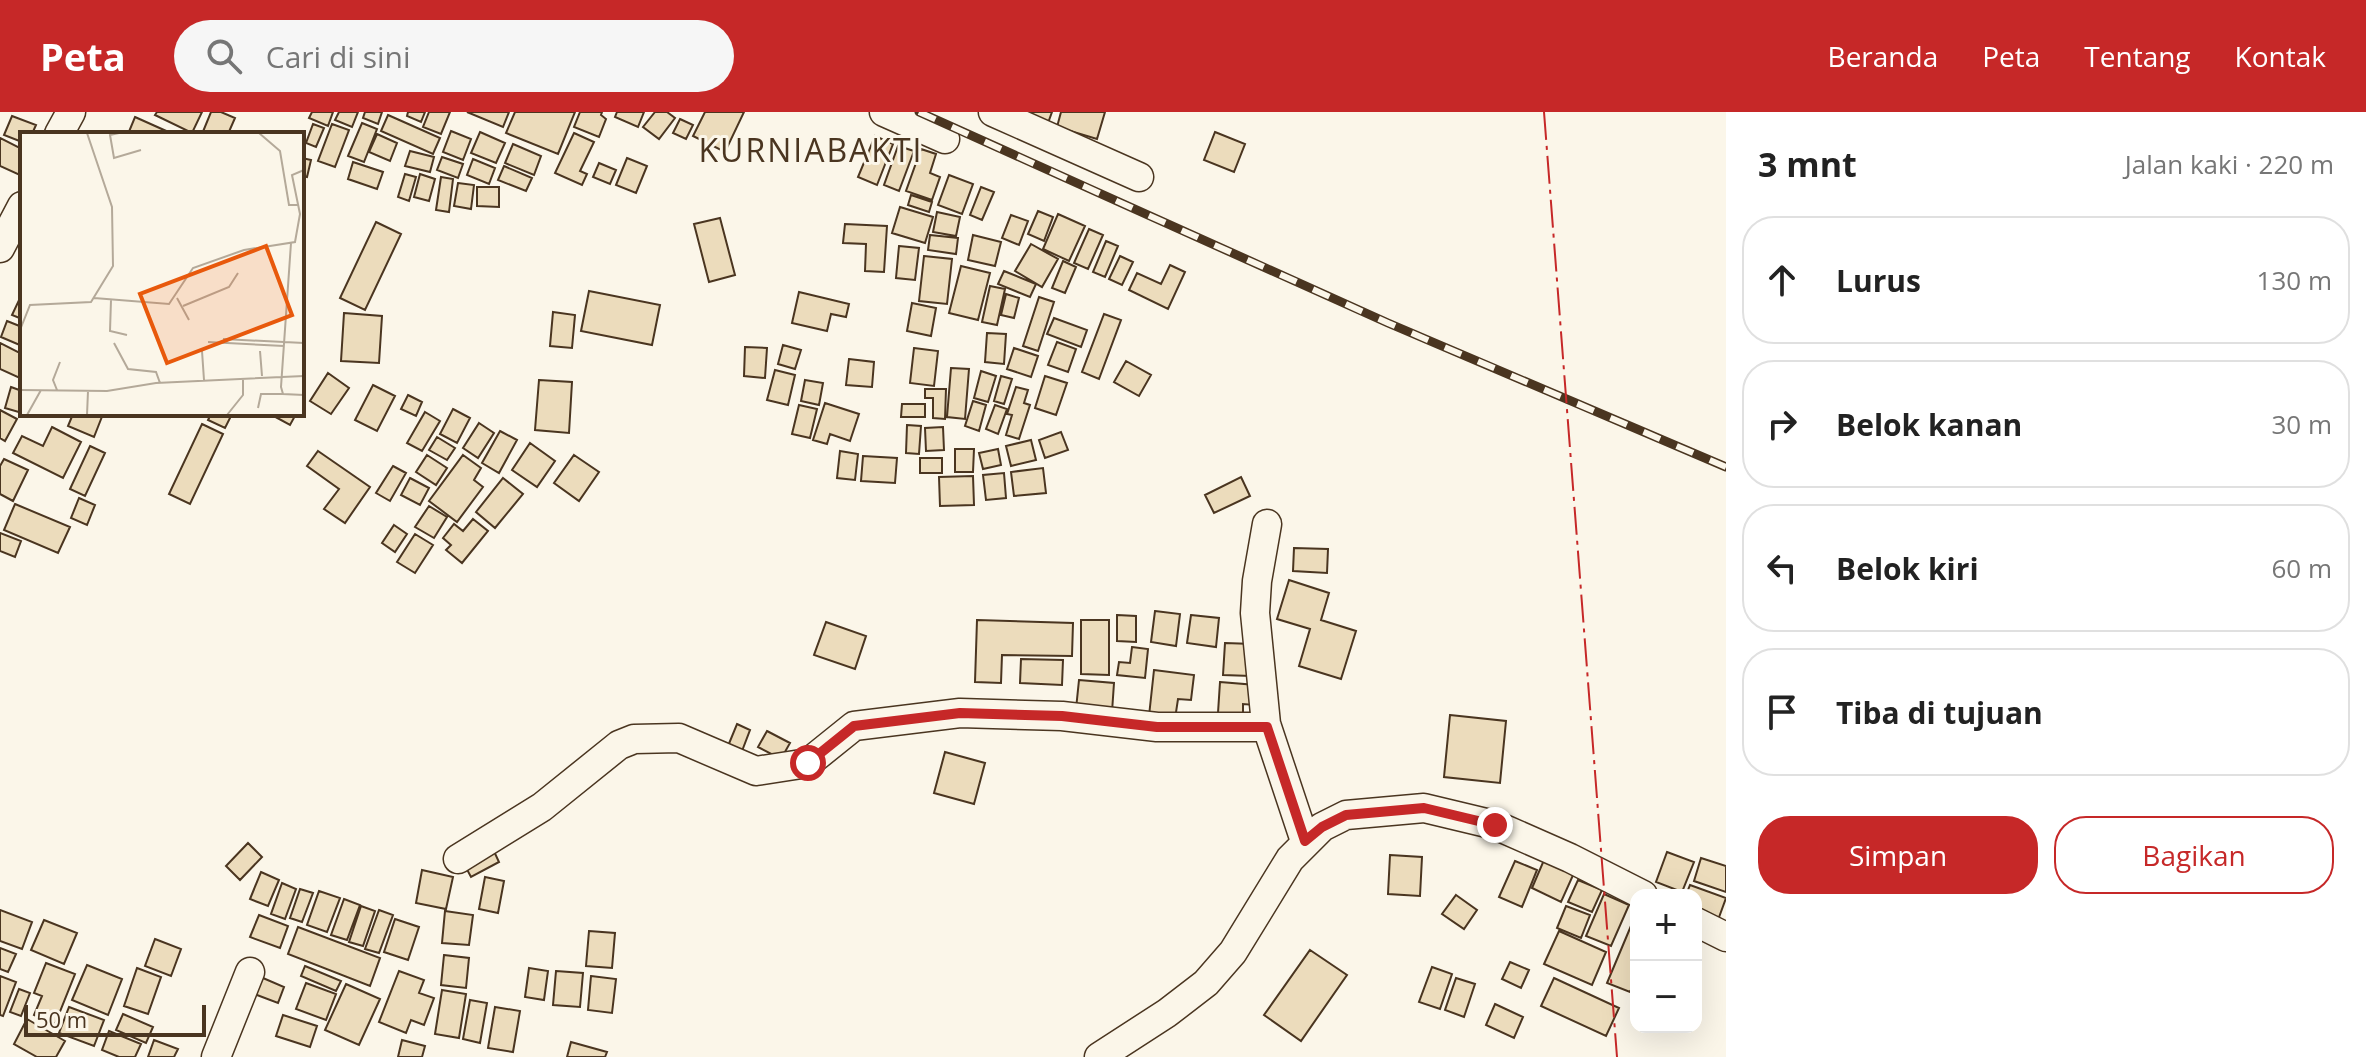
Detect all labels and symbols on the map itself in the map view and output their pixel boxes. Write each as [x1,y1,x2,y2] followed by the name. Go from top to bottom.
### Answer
[699,128,924,171] district label: KURNIABAKTI
[20,132,304,416] inset map
[790,745,826,781] route start
[1477,807,1513,843] route end
[24,1001,206,1037] scale bar

